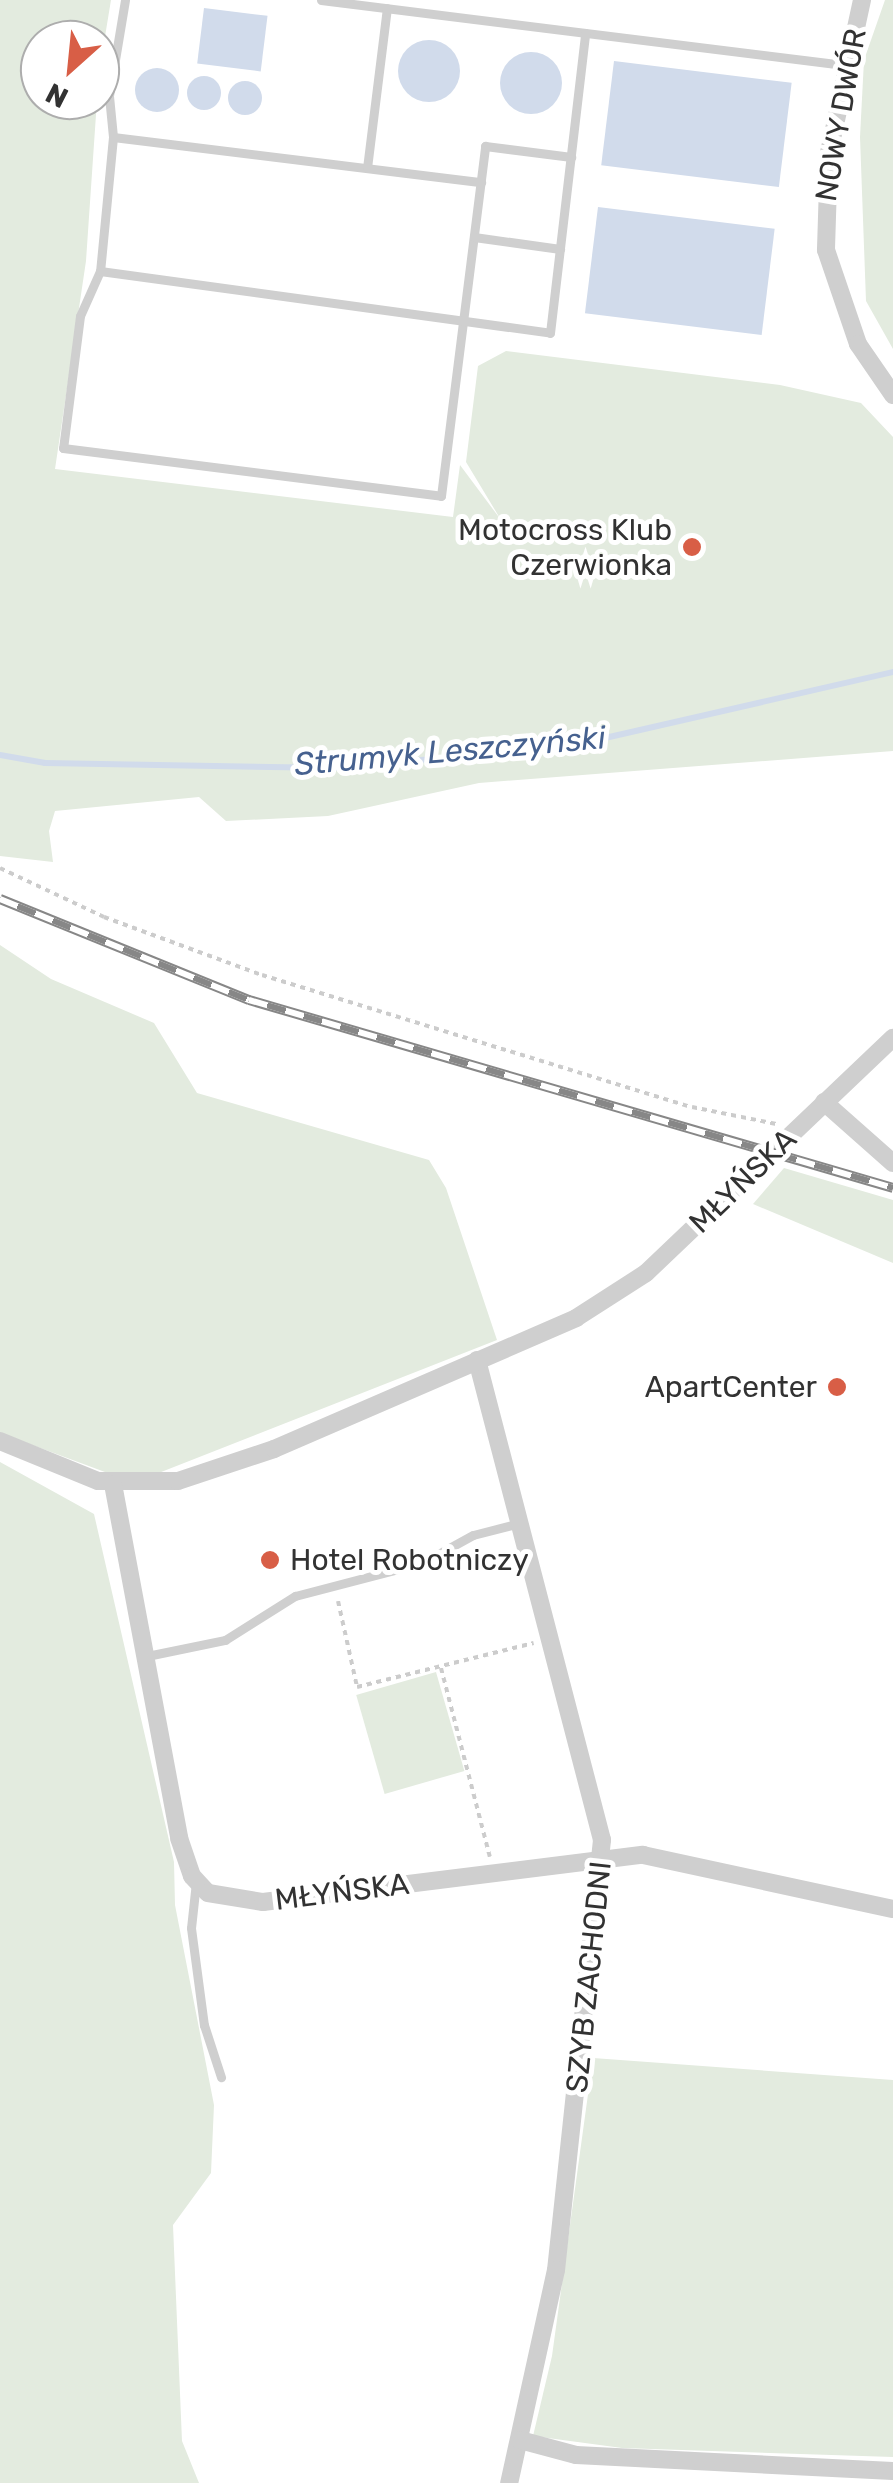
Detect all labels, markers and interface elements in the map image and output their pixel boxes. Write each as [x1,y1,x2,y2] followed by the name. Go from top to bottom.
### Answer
[20,20,120,120] north arrow
[808,25,874,205] street label: NOWY DWÓR
[41,76,74,115] text: N
[458,512,672,582] place label: Motocross Klub Czerwionka
[681,536,703,558] marker: Motocross Klub Czerwionka
[293,718,607,784] water label: Strumyk Leszczyński
[682,1121,804,1241] street label: MŁYŃSKA
[645,1369,817,1405] place label: ApartCenter
[826,1376,848,1398] marker: ApartCenter
[290,1542,529,1578] place label: Hotel Robotniczy
[259,1549,281,1571] marker: Hotel Robotniczy
[559,1859,619,2095] street label: SZYB ZACHODNI
[273,1866,411,1918] street label: MŁYŃSKA

